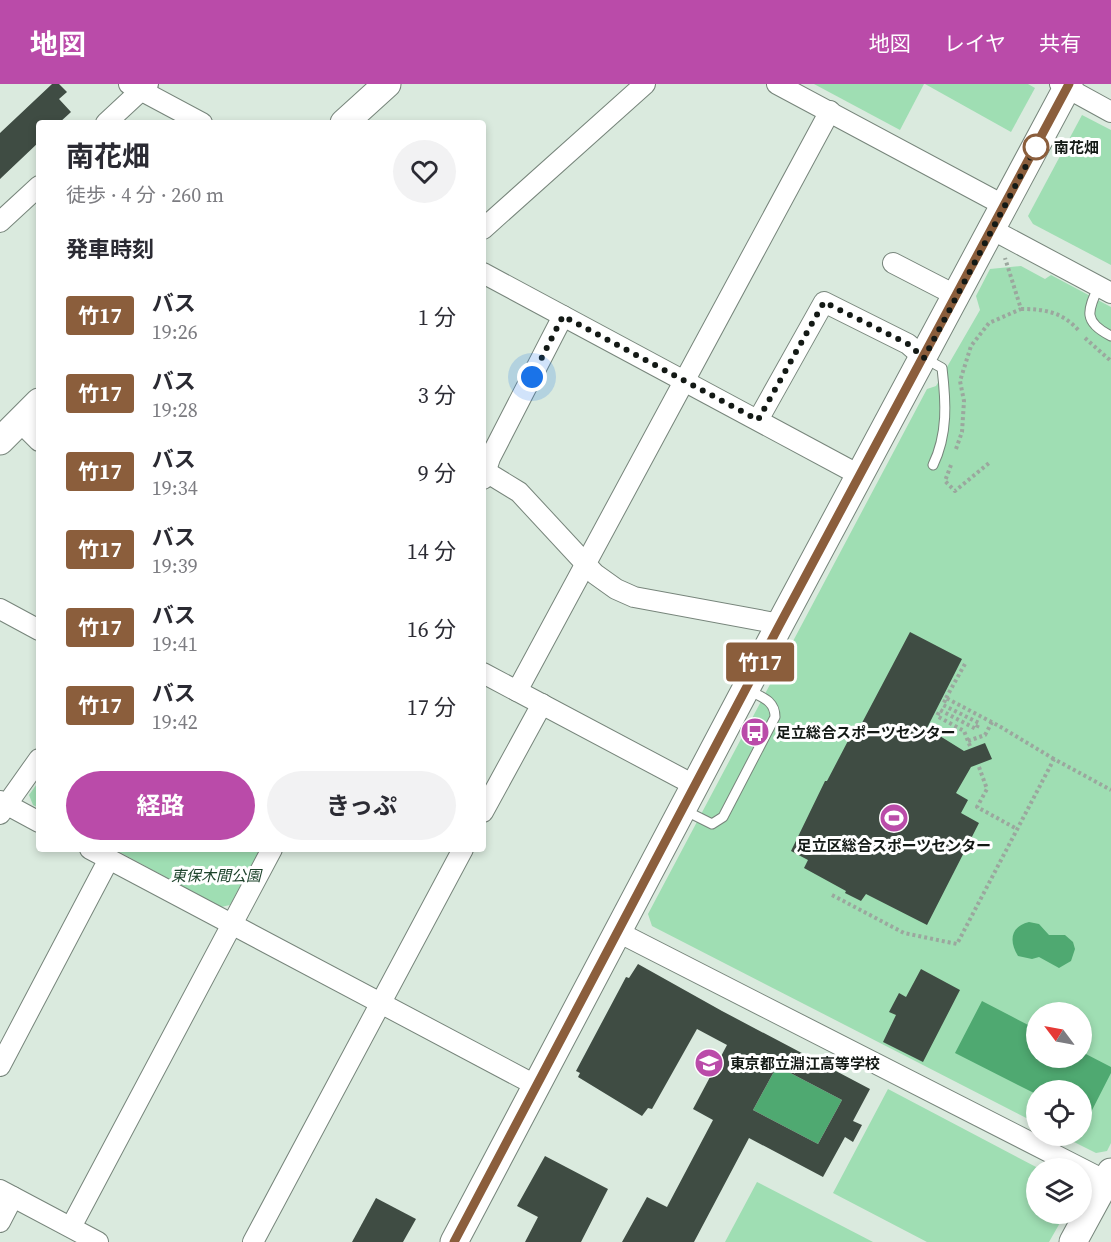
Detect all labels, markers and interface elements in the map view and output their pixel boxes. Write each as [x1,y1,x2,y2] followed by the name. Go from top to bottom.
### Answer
[30,25,86,63] text: 地図
[869,29,911,58] text: 地図
[944,29,1006,58] text: レイヤ
[1039,29,1081,58] text: 共有
[1023,134,1049,160] marker: 南花畑
[66,137,150,175] text: 南花畑
[1054,137,1099,158] place label: 南花畑
[393,140,456,203] button: heart
[66,181,224,209] text: 徒歩 · 4 分 · 260 m
[66,234,154,264] text: 発車時刻
[152,288,196,318] text: バス
[78,301,122,330] text: 竹17
[418,302,456,332] text: 1 分
[152,318,198,346] text: 19:26
[517,362,547,392] your location
[152,366,196,396] text: バス
[78,379,122,408] text: 竹17
[418,380,456,410] text: 3 分
[152,396,198,424] text: 19:28
[152,444,196,474] text: バス
[78,457,122,486] text: 竹17
[418,458,456,488] text: 9 分
[152,474,198,502] text: 19:34
[152,522,196,552] text: バス
[78,535,122,564] text: 竹17
[407,536,456,566] text: 14 分
[152,552,198,580] text: 19:39
[152,600,196,630] text: バス
[78,613,122,642] text: 竹17
[407,614,456,644] text: 16 分
[152,630,198,658] text: 19:41
[726,642,795,682] line badge: 竹17
[738,648,782,677] text: 竹17
[152,678,196,708] text: バス
[78,691,122,720] text: 竹17
[407,692,456,722] text: 17 分
[152,708,198,736] text: 19:42
[739,716,771,748] bus stop icon: 足立総合スポーツセンター
[776,722,956,743] place label: 足立総合スポーツセンター
[66,771,255,840] button: 経路
[267,771,456,840] button: きっぷ
[878,802,910,834] sports icon: 足立区総合スポーツセンター
[797,835,991,856] place label: 足立区総合スポーツセンター
[171,865,263,886] park label: 東保木間公園
[1026,1002,1092,1068] north arrow
[1026,1002,1092,1224] map controls
[693,1047,725,1079] school or university icon: 東京都立淵江高等学校
[730,1053,880,1074] place label: 東京都立淵江高等学校
[1026,1080,1092,1146] button: locate
[1026,1158,1092,1224] button: layers

